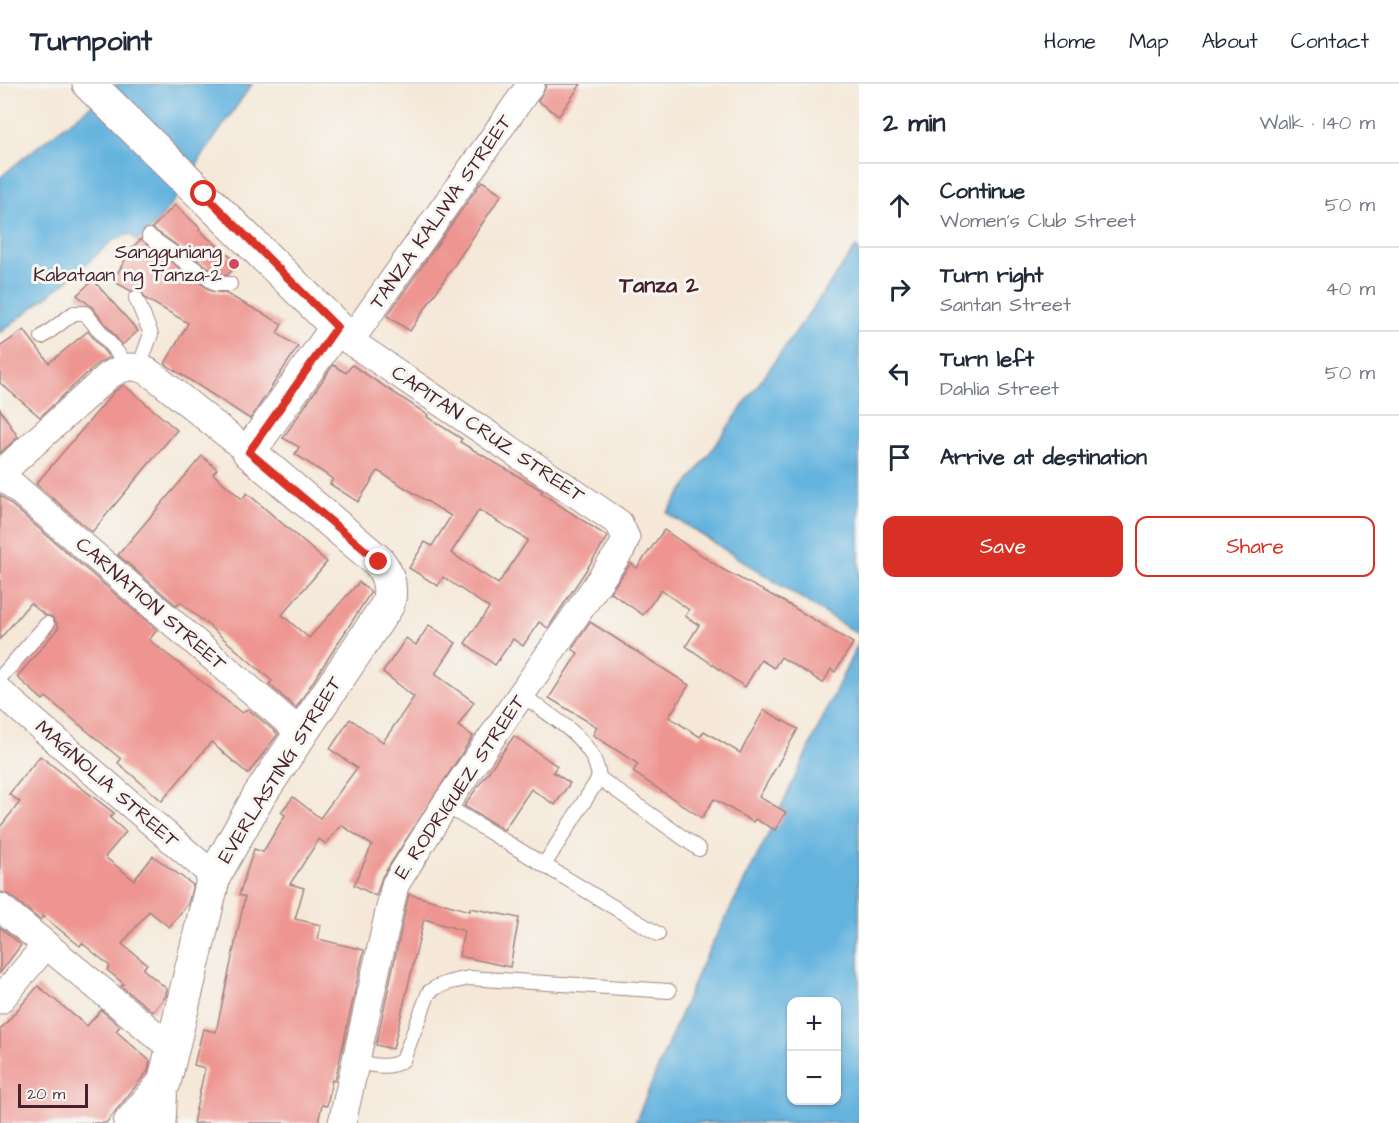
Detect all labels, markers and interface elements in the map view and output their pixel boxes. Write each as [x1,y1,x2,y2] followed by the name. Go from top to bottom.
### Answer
[30,22,152,61] text: Turnpoint
[1044,27,1096,56] text: Home
[1129,27,1169,56] text: Map
[1202,27,1258,56] text: About
[1291,27,1369,56] text: Contact
[883,105,945,141] text: 2 min
[363,109,519,315] street label: TANZA KALIWA STREET
[1259,109,1375,137] text: Walk · 140 m
[940,176,1025,207] text: Continue
[190,180,216,206] route start
[883,189,916,222] icon: ahead
[1325,191,1375,219] text: 50 m
[940,207,1136,235] text: Women's Club Street
[33,238,223,290] place label: Sangguniang Kabataan ng Tanza-2
[227,257,241,271] marker: Sangguniang Kabataan ng Tanza-2
[940,260,1043,291] text: Turn right
[618,270,699,301] district label: Tanza 2
[883,273,916,306] icon: right
[1325,275,1375,303] text: 40 m
[940,291,1071,319] text: Santan Street
[940,344,1034,375] text: Turn left
[883,357,916,390] icon: left
[386,359,591,510] street label: CAPITAN CRUZ STREET
[1325,359,1375,387] text: 50 m
[940,375,1059,403] text: Dahlia Street
[883,441,916,474] icon: arrive
[940,442,1147,473] text: Arrive at destination
[883,516,1123,577] button: Save
[1135,516,1375,577] button: Share
[69,531,233,678] street label: CARNATION STREET
[365,548,391,574] route end
[211,671,349,869] street label: EVERLASTING STREET
[388,689,533,885] street label: E. RODRIGUEZ STREET
[29,714,185,855] street label: MAGNOLIA STREET
[787,997,841,1105] map controls
[787,997,841,1051] button: +
[787,1051,841,1105] button: −
[18,1081,88,1108] scale bar
[27,1083,65,1105] text: 20 m

